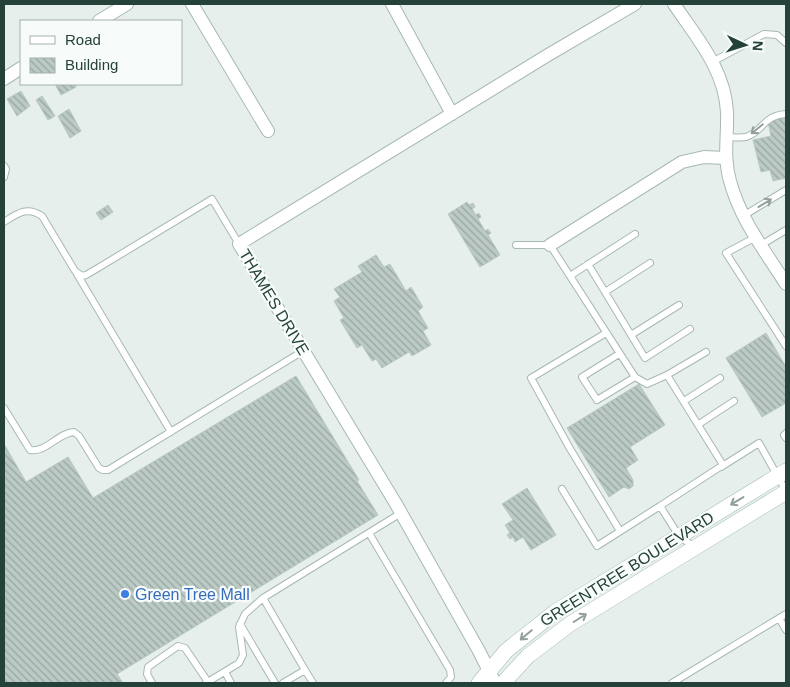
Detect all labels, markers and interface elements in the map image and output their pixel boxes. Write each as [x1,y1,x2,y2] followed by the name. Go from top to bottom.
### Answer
[20,20,182,85] legend
[720,20,770,70] north arrow
[65,31,101,48] text: Road
[750,40,766,52] text: N
[65,56,118,73] text: Building
[751,123,764,134] one-way arrow
[757,198,771,208] one-way arrow
[236,246,312,358] street label: THAMES DRIVE
[730,496,744,506] one-way arrow
[537,508,717,630] street label: GREENTREE BOULEVARD
[135,586,250,603] place label: Green Tree Mall
[119,588,131,600] marker: Green Tree Mall
[572,613,586,623] one-way arrow
[519,629,532,640] one-way arrow

